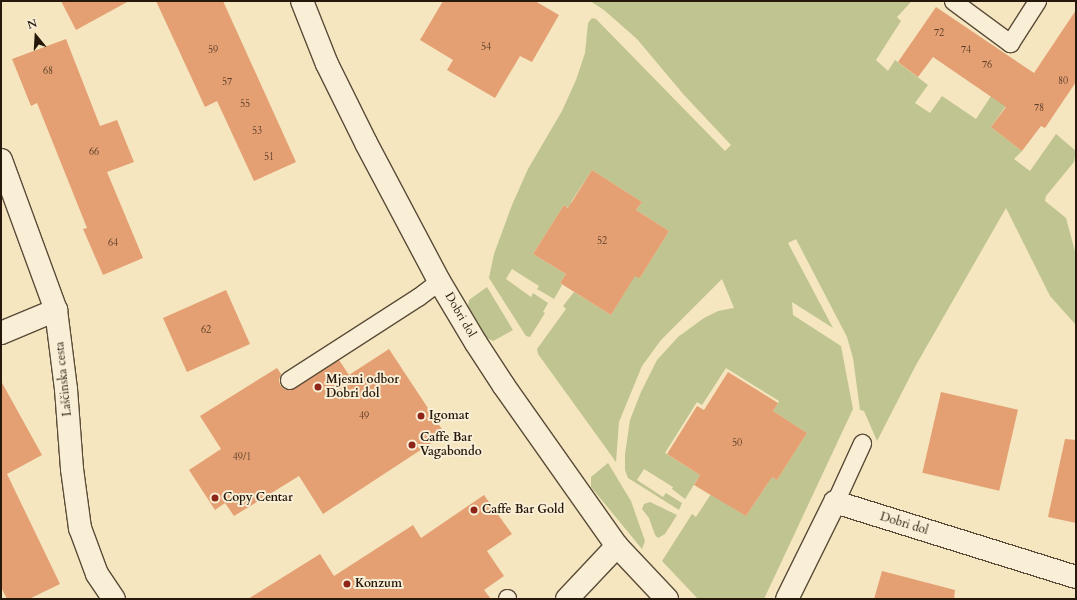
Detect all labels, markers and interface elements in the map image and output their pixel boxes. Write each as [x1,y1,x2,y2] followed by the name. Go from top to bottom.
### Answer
[16,16,56,56] north arrow
[25,16,39,33] text: N
[934,28,944,40] house number: 72
[481,42,491,54] house number: 54
[208,45,218,57] house number: 59
[961,45,971,57] house number: 74
[982,60,992,72] house number: 76
[43,66,53,78] house number: 68
[1058,76,1068,88] house number: 80
[222,77,232,89] house number: 57
[240,99,250,111] house number: 55
[1034,103,1044,115] house number: 78
[252,126,262,138] house number: 53
[89,147,99,159] house number: 66
[264,152,274,164] house number: 51
[597,236,607,248] house number: 52
[108,238,118,250] house number: 64
[441,290,479,340] street label: Dobri dol
[201,325,211,337] house number: 62
[53,341,75,417] street label: Laščinska cesta
[326,373,399,401] place label: Mjesni odbor Dobri dol
[313,382,323,392] marker: Mjesni odbor Dobri dol
[429,409,469,423] place label: Igomat
[359,411,369,423] house number: 49
[416,411,426,421] marker: Igomat
[420,431,482,459] place label: Caffe Bar Vagabondo
[732,438,742,450] house number: 50
[407,440,417,450] marker: Caffe Bar Vagabondo
[233,452,251,464] house number: 49/1
[223,491,293,505] place label: Copy Centar
[210,493,220,503] marker: Copy Centar
[482,503,564,517] place label: Caffe Bar Gold
[469,505,479,515] marker: Caffe Bar Gold
[878,510,930,538] street label: Dobri dol
[355,577,402,591] place label: Konzum
[342,579,352,589] marker: Konzum

